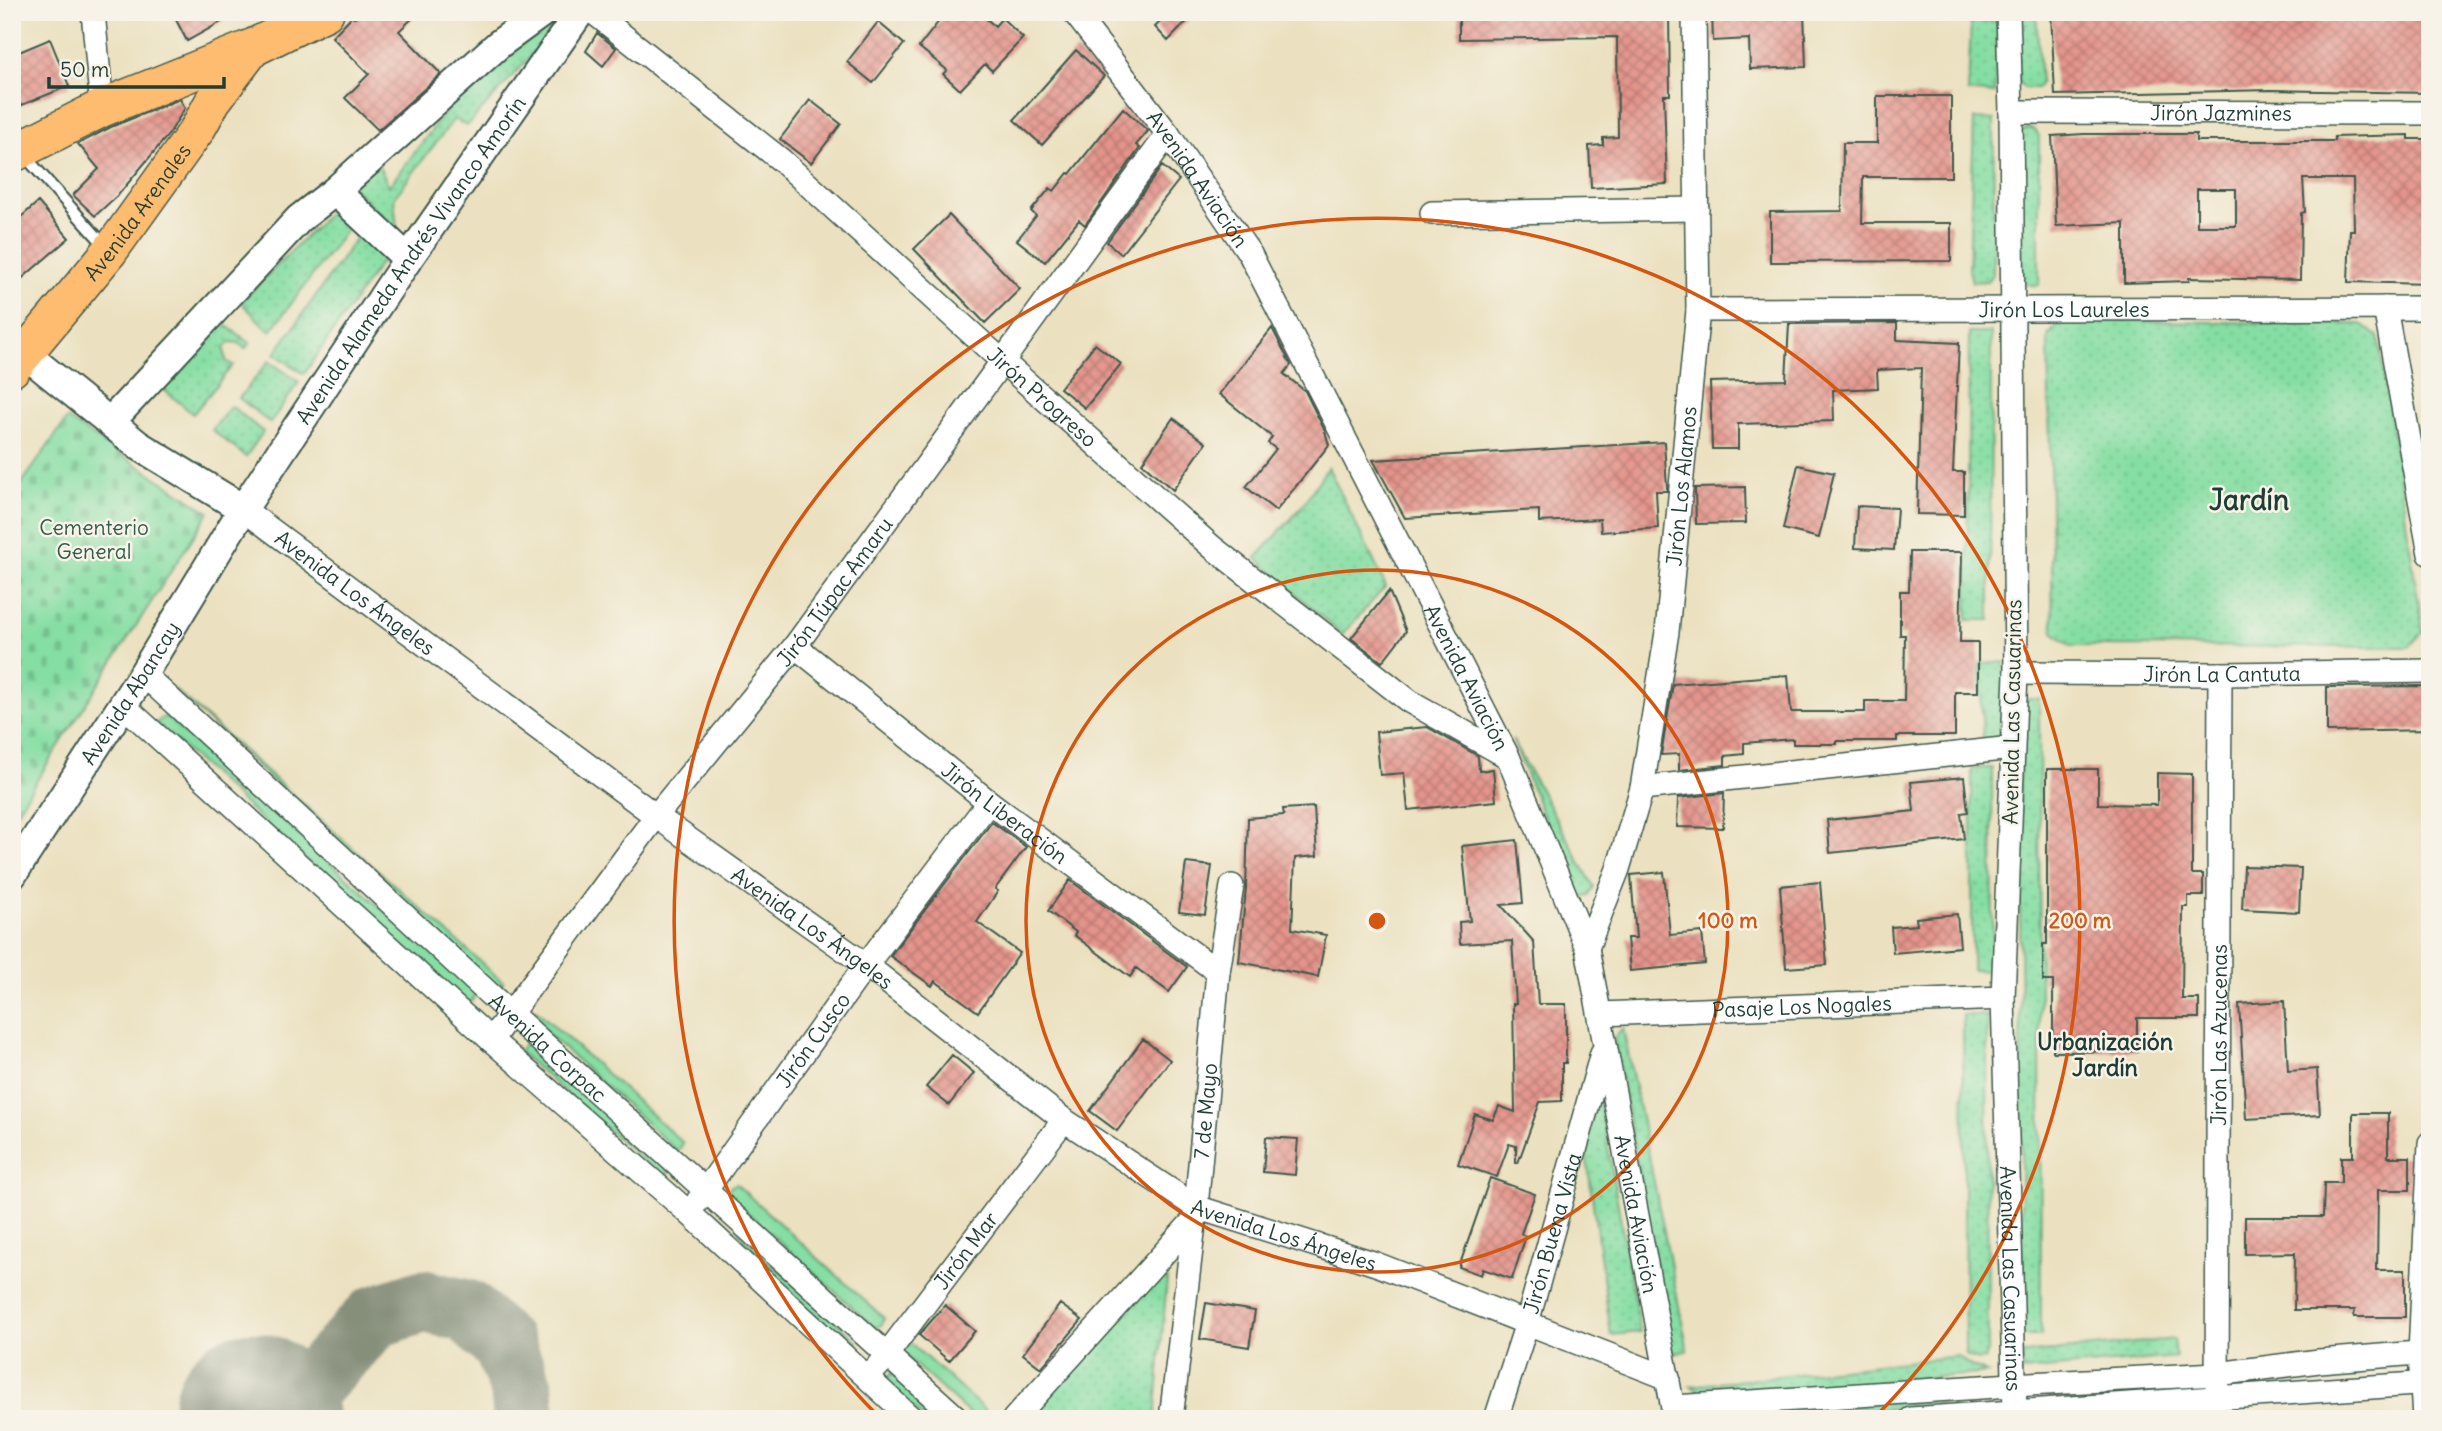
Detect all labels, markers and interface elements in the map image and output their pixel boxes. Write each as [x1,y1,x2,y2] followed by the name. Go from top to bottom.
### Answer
[49,46,224,90] scale bar
[60,56,109,83] text: 50 m
[289,90,531,429] street label: Avenida Alameda Andrés Vivanco Amorín
[2150,99,2292,126] street label: Jirón Jazmines
[1141,105,1255,253] street label: Avenida Aviación
[78,138,197,286] street label: Avenida Arenales
[1979,295,2149,323] street label: Jirón Los Laureles
[982,341,1103,453] street label: Jirón Progreso
[1660,405,1702,567] street label: Jirón Los Alamos
[2209,482,2289,518] district label: Jardín
[770,511,898,672] street label: Jirón Túpac Amaru
[39,514,149,565] park label: Cementerio General
[270,524,441,661] street label: Avenida Los Ángeles
[1997,599,2027,825] street label: Avenida Las Casuarinas
[1418,600,1516,755] street label: Avenida Aviación
[74,616,185,770] street label: Avenida Abancay
[2143,659,2301,688] street label: Jirón La Cantuta
[936,756,1073,869] street label: Jirón Liberación
[726,860,899,995] street label: Avenida Los Ángeles
[1698,907,1758,934] text: 100 m
[2049,907,2112,934] text: 200 m
[1365,909,1389,933] centre of rings
[2205,944,2232,1126] street label: Jirón Las Azucenas
[484,987,613,1108] street label: Avenida Corpac
[770,987,856,1093] street label: Jirón Cusco
[1712,989,1892,1023] street label: Pasaje Los Nogales
[2037,1027,2173,1082] district label: Urbanización Jardín
[1187,1062,1223,1160] street label: 7 de Mayo
[1609,1133,1665,1295] street label: Avenida Aviación
[1517,1150,1587,1317] street label: Jirón Buena Vista
[1994,1166,2028,1392] street label: Avenida Las Casuarinas
[1188,1193,1380,1277] street label: Avenida Los Ángeles
[927,1206,1004,1295] street label: Jirón Mar

